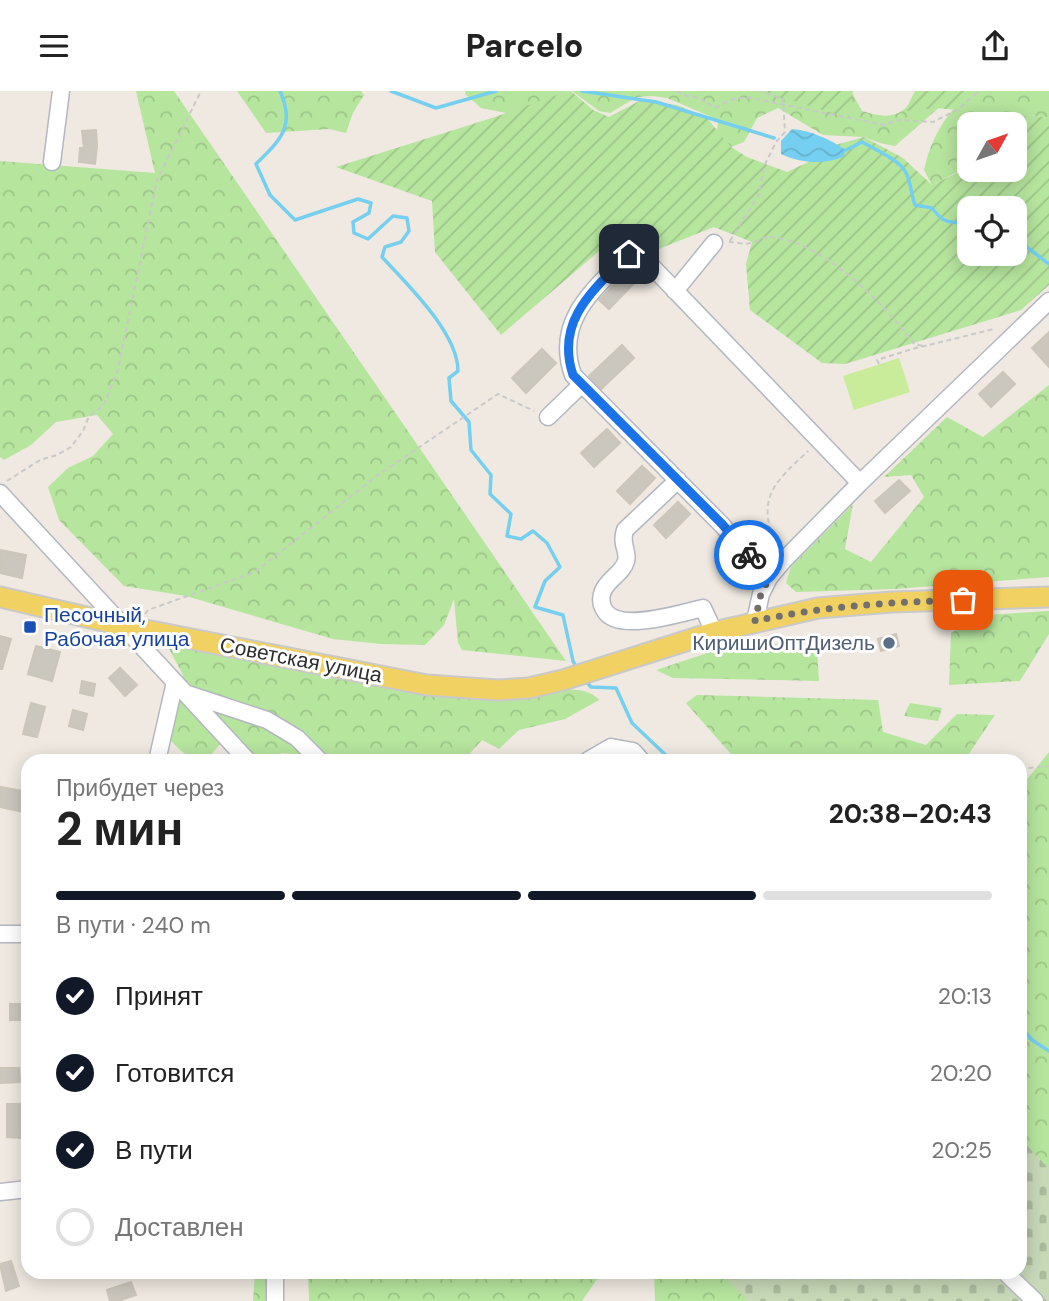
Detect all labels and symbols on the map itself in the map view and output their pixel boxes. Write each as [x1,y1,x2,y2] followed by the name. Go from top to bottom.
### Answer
[957,112,1027,182] north arrow
[599,224,659,284] pin
[714,520,784,590] courier
[933,570,993,630] pin
[44,601,190,653] place label: Песочный, Рабочая улица
[22,619,38,635] marker: Песочный, Рабочая улица
[692,629,875,657] place label: КиришиОптДизель
[218,631,385,690] street label: Советская улица
[881,635,897,651] marker: КиришиОптДизель

